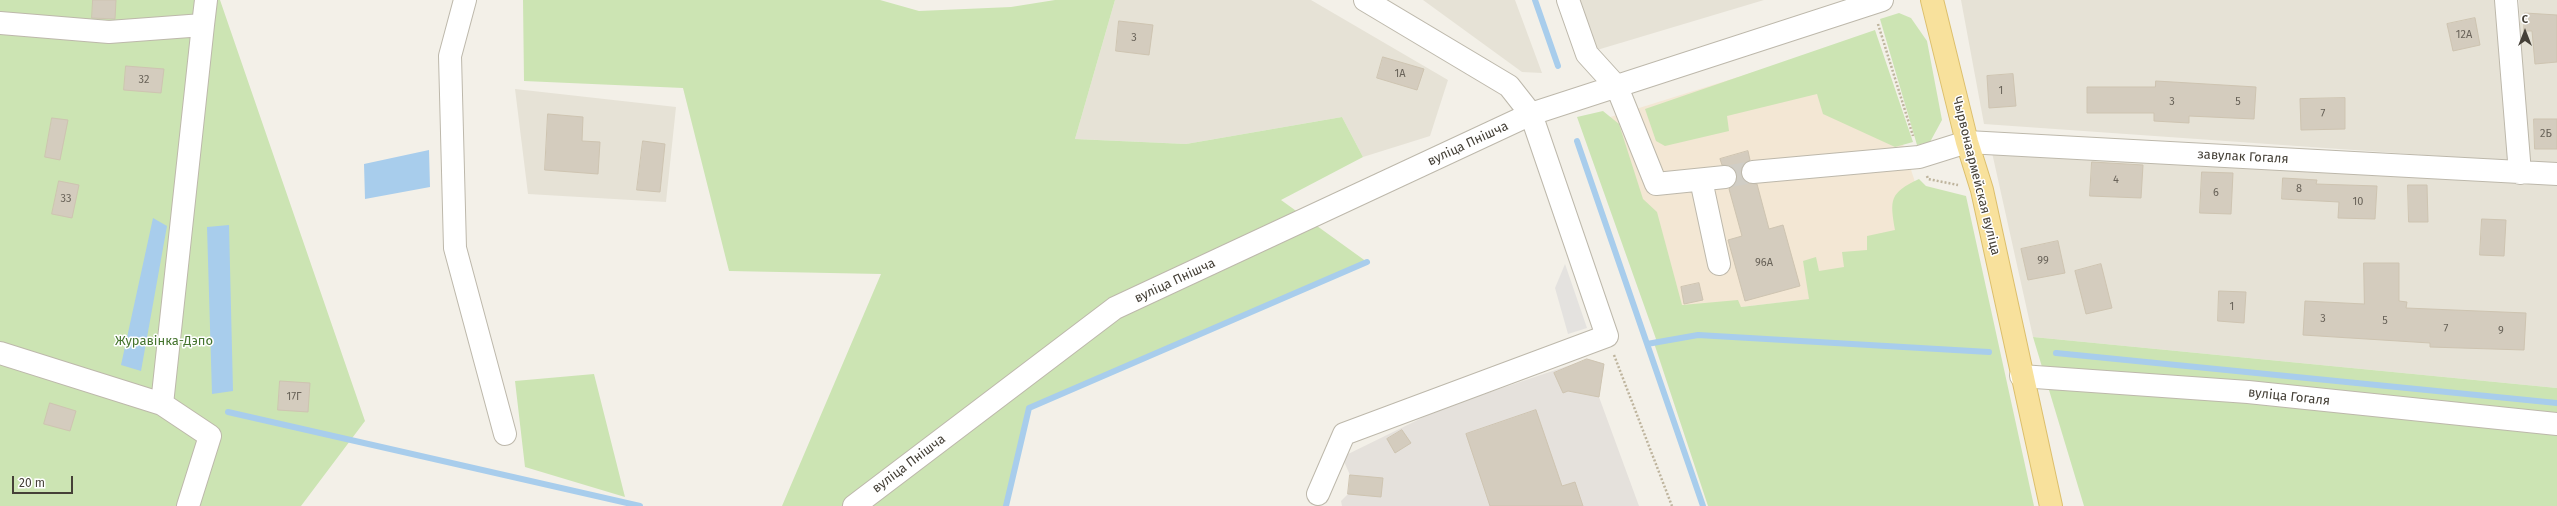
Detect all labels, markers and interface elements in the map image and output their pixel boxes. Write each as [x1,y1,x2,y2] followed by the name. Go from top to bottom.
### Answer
[2505,12,2545,52] north arrow
[2522,13,2528,26] text: С
[2456,28,2472,42] house number: 12А
[1131,31,1137,45] house number: 3
[1394,67,1406,81] house number: 1А
[139,73,149,87] house number: 32
[1999,84,2003,98] house number: 1
[1949,95,2003,257] street label: Чырвонаармейская вуліца
[2169,95,2175,109] house number: 3
[2235,95,2241,109] house number: 5
[2321,107,2325,121] house number: 7
[1425,118,1511,170] street label: вуліца Пнішча
[2540,127,2552,141] house number: 2Б
[2197,147,2289,167] street label: завулак Гогаля
[2113,173,2119,187] house number: 4
[2296,182,2302,196] house number: 8
[2213,186,2219,200] house number: 6
[61,192,71,206] house number: 33
[2353,195,2363,209] house number: 10
[2037,254,2049,268] house number: 99
[1132,255,1218,307] street label: вуліца Пнішча
[1755,256,1773,270] house number: 96А
[2230,300,2234,314] house number: 1
[2320,312,2326,326] house number: 3
[2382,314,2388,328] house number: 5
[2444,322,2448,336] house number: 7
[2498,324,2504,338] house number: 9
[115,333,213,349] park label: Журавінка-Дэпо
[2247,385,2331,409] street label: вуліца Гогаля
[286,390,302,404] house number: 17Г
[869,431,949,497] street label: вуліца Пнішча
[14,468,75,494] scale bar
[19,476,45,490] text: 20 m

